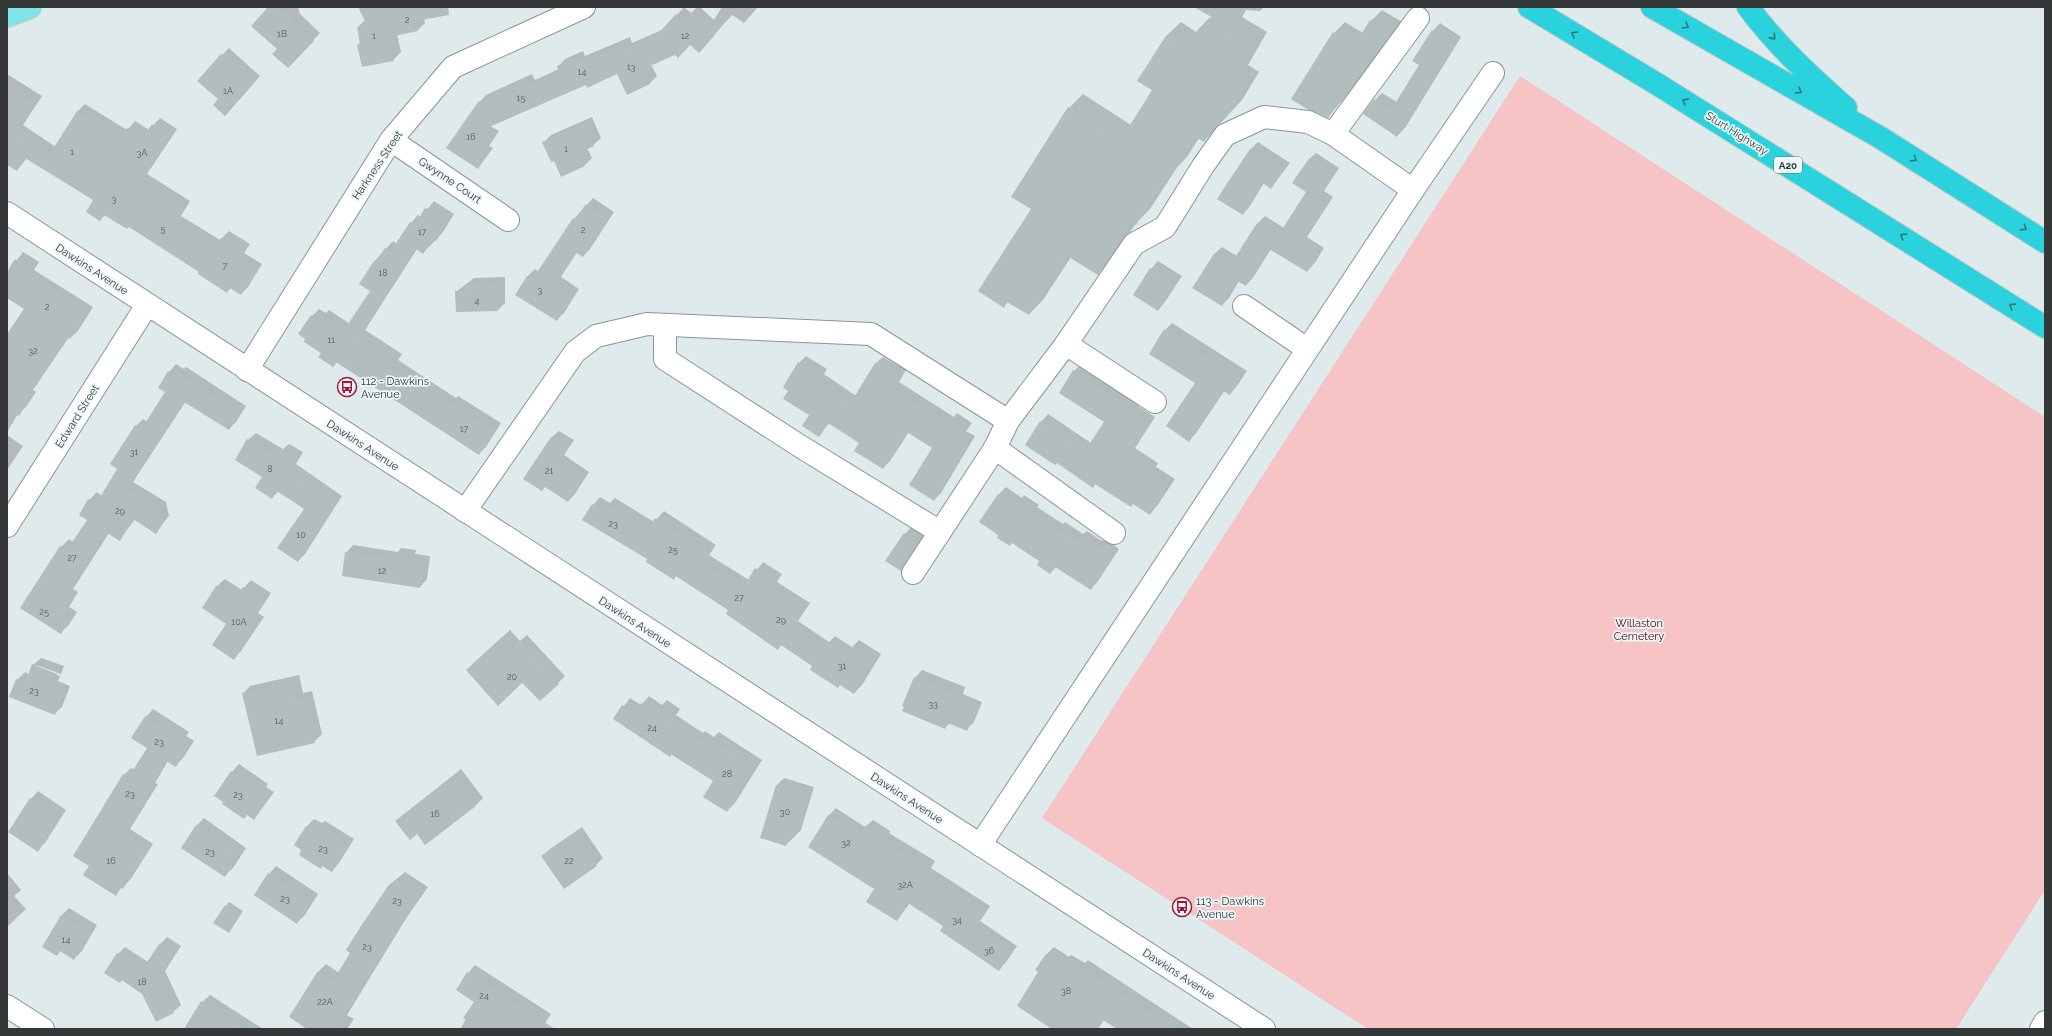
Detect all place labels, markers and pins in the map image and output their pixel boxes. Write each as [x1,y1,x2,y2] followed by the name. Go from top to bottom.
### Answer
[361,375,429,401] place label: 112 - Dawkins Avenue
[336,376,358,398] bus stop icon: 112 - Dawkins Avenue
[1196,895,1264,921] place label: 113 - Dawkins Avenue
[1171,896,1193,918] bus stop icon: 113 - Dawkins Avenue

